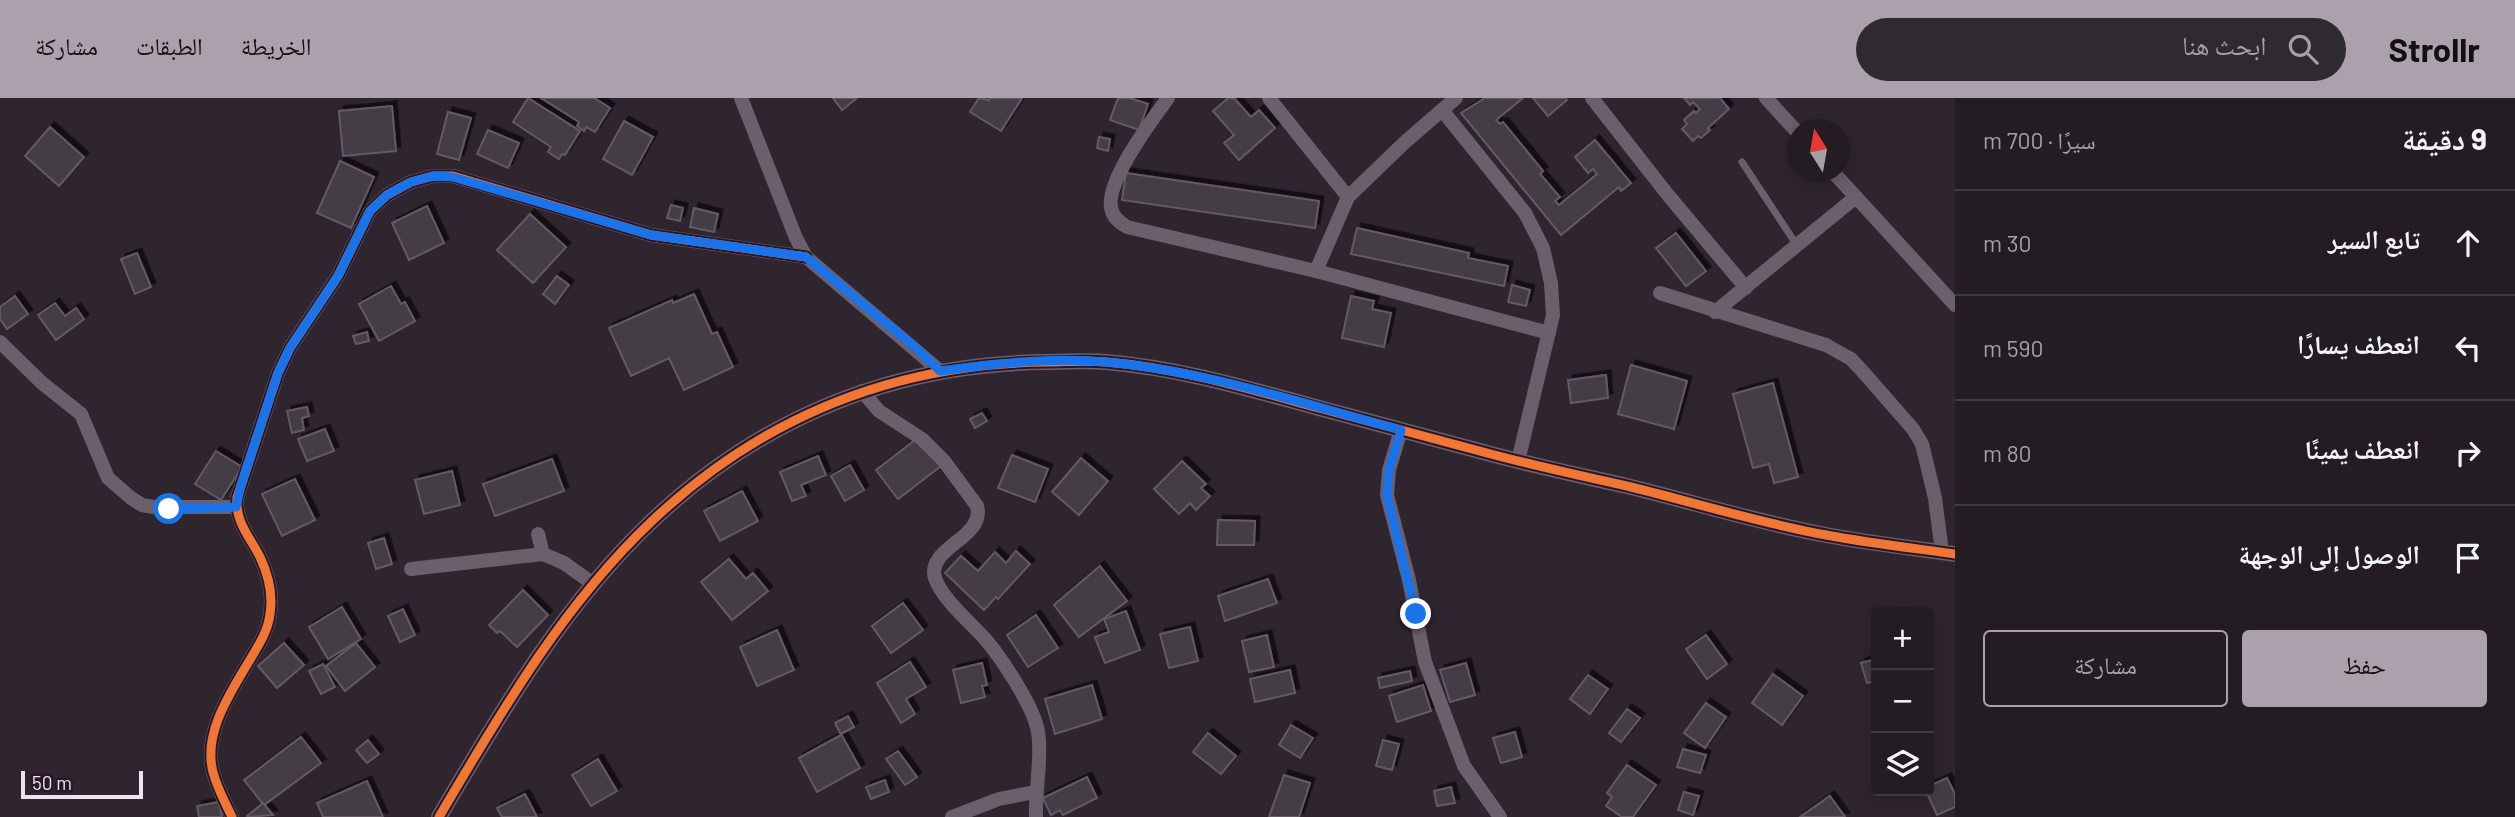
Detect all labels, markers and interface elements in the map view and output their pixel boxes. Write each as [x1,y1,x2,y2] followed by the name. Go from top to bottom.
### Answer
[1856,18,2346,81] search box
[2182,29,2266,60] text: ابحث هنا
[2388,29,2480,69] text: Strollr
[2284,30,2322,68] icon: search
[35,31,98,60] text: مشاركة
[136,31,203,60] text: الطبقات
[241,31,311,60] text: الخريطة
[1787,119,1850,182] north arrow
[2402,120,2487,156] text: 9 دقيقة
[1983,126,2096,154] text: سيرًا · 700 m
[2328,223,2420,254] text: تابع السير
[2449,224,2487,262] icon: ahead
[1983,229,2031,257] text: 30 m
[2297,328,2420,359] text: انعطف يسارًا
[2449,329,2487,367] icon: left
[1983,334,2043,362] text: 590 m
[2305,433,2420,464] text: انعطف يمينًا
[2449,434,2487,472] icon: right
[1983,439,2032,467] text: 80 m
[153,493,184,524] route start
[2239,538,2420,569] text: الوصول إلى الوجهة
[2449,539,2487,577] icon: arrive
[1400,598,1431,629] route end
[1871,607,1934,796] map controls
[1871,607,1934,670] button: +
[1983,630,2228,707] button: مشاركة
[2242,630,2487,707] button: حفظ
[1871,670,1934,733] button: −
[1871,733,1934,796] button: layers
[21,768,144,800] scale bar
[32,771,72,794] text: 50 m

